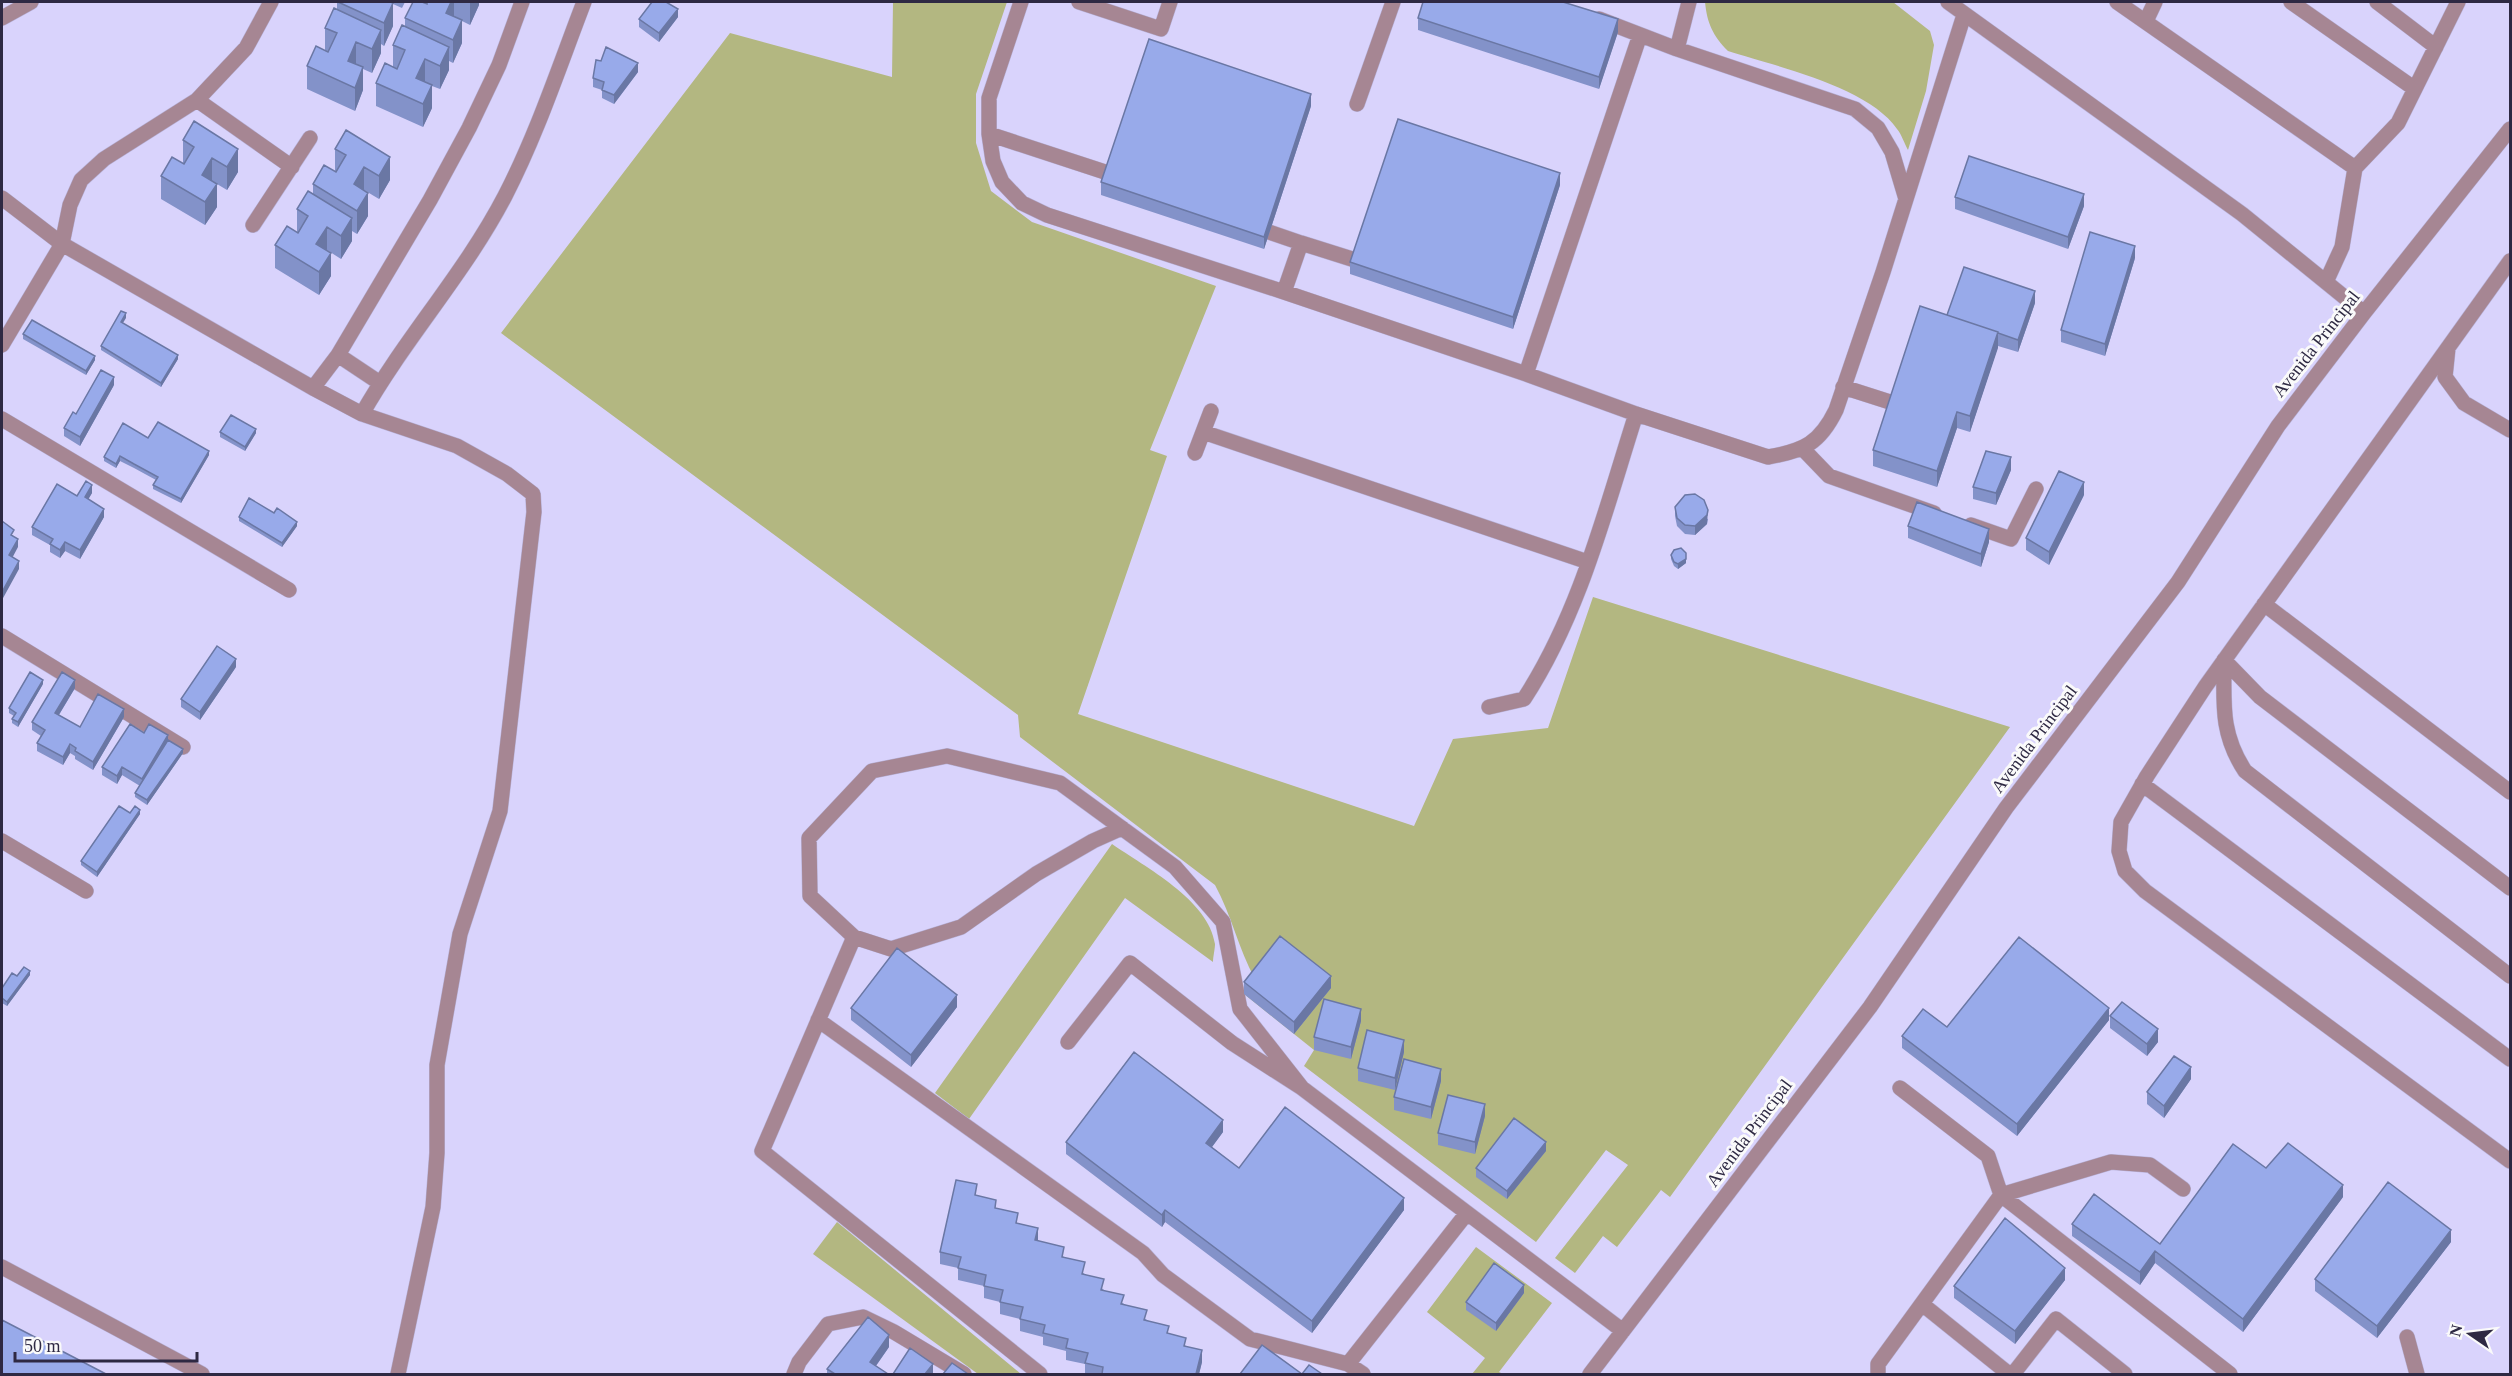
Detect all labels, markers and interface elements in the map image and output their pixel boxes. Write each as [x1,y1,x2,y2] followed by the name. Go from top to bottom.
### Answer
[2268,287,2364,401] street label: Avenida Principal
[1987,681,2081,797] street label: Avenida Principal
[1702,1075,1796,1191] street label: Avenida Principal
[2440,1304,2500,1364] north arrow
[2446,1322,2466,1338] text: N
[15,1325,196,1363] scale bar
[24,1336,61,1356] text: 50 m

